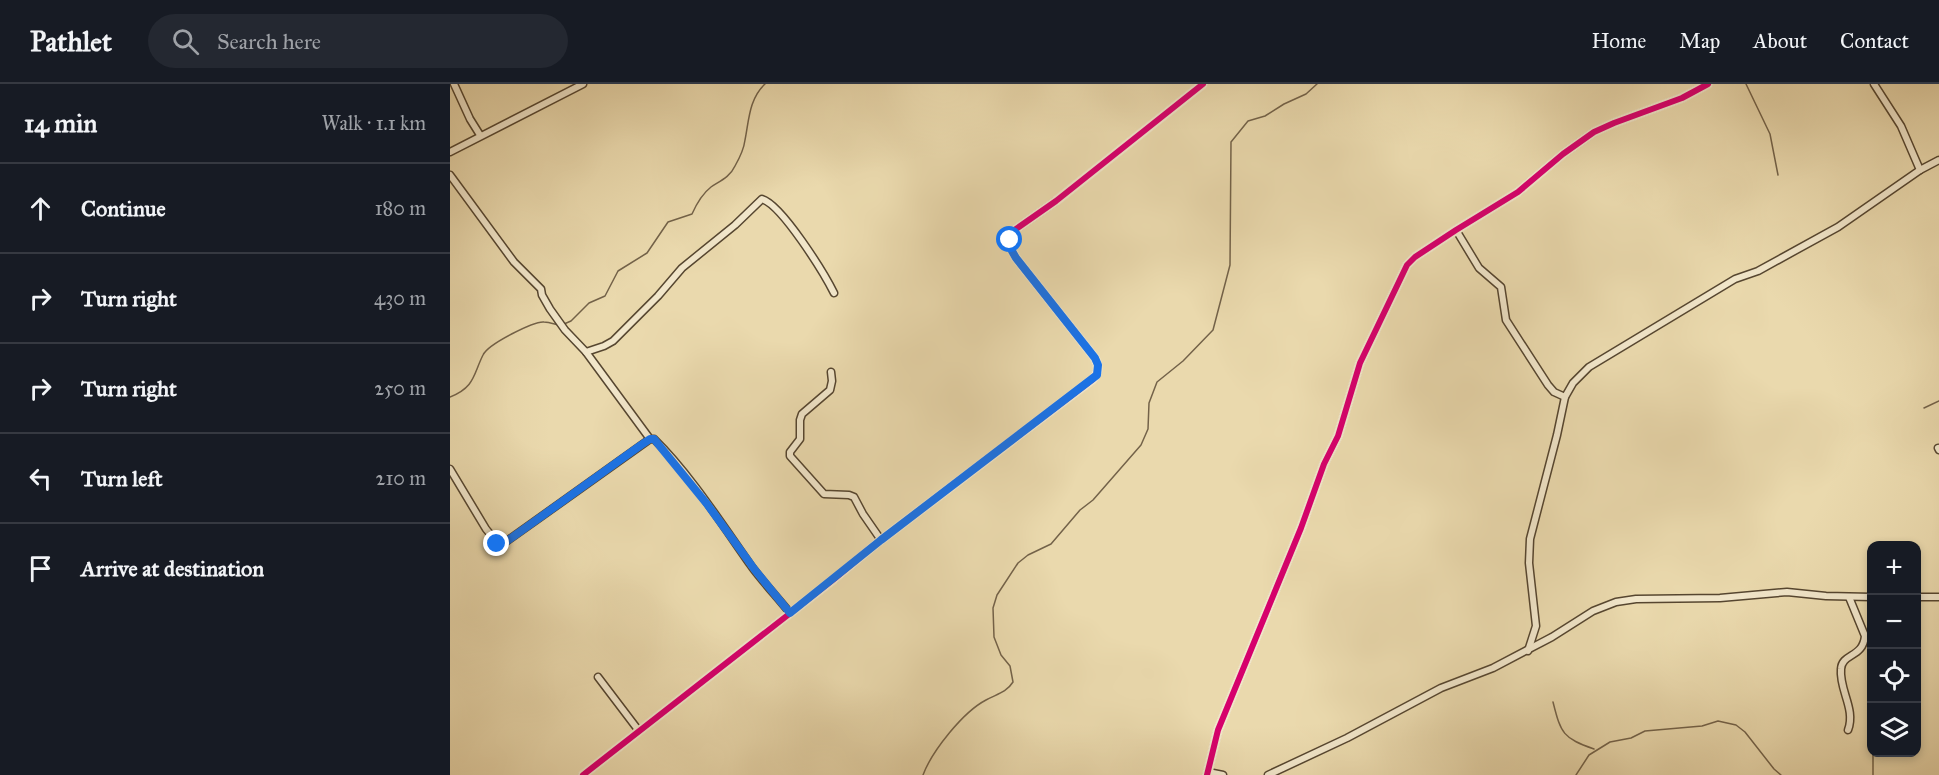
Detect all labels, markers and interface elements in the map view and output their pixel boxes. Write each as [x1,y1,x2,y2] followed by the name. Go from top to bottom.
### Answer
[148,14,568,68] search box
[30,24,112,59] text: Pathlet
[169,25,202,58] icon: search
[217,28,321,55] text: Search here
[1591,28,1646,54] text: Home
[1679,28,1720,54] text: Map
[1753,28,1807,54] text: About
[1840,28,1909,54] text: Contact
[24,107,97,139] text: 14 min
[321,111,426,135] text: Walk · 1.1 km
[24,192,57,225] icon: ahead
[81,195,166,222] text: Continue
[375,196,426,220] text: 180 m
[996,226,1022,252] route start
[24,282,57,315] icon: right
[81,285,177,312] text: Turn right
[374,286,426,310] text: 430 m
[24,372,57,405] icon: right
[81,375,177,402] text: Turn right
[374,376,426,400] text: 250 m
[24,462,57,495] icon: left
[81,465,163,492] text: Turn left
[376,466,426,490] text: 210 m
[483,530,509,556] route end
[1867,541,1921,757] map controls
[1867,541,1921,595] button: +
[24,552,57,585] icon: arrive
[81,555,264,582] text: Arrive at destination
[1867,595,1921,649] button: −
[1867,649,1921,703] button: locate
[1867,703,1921,757] button: layers

